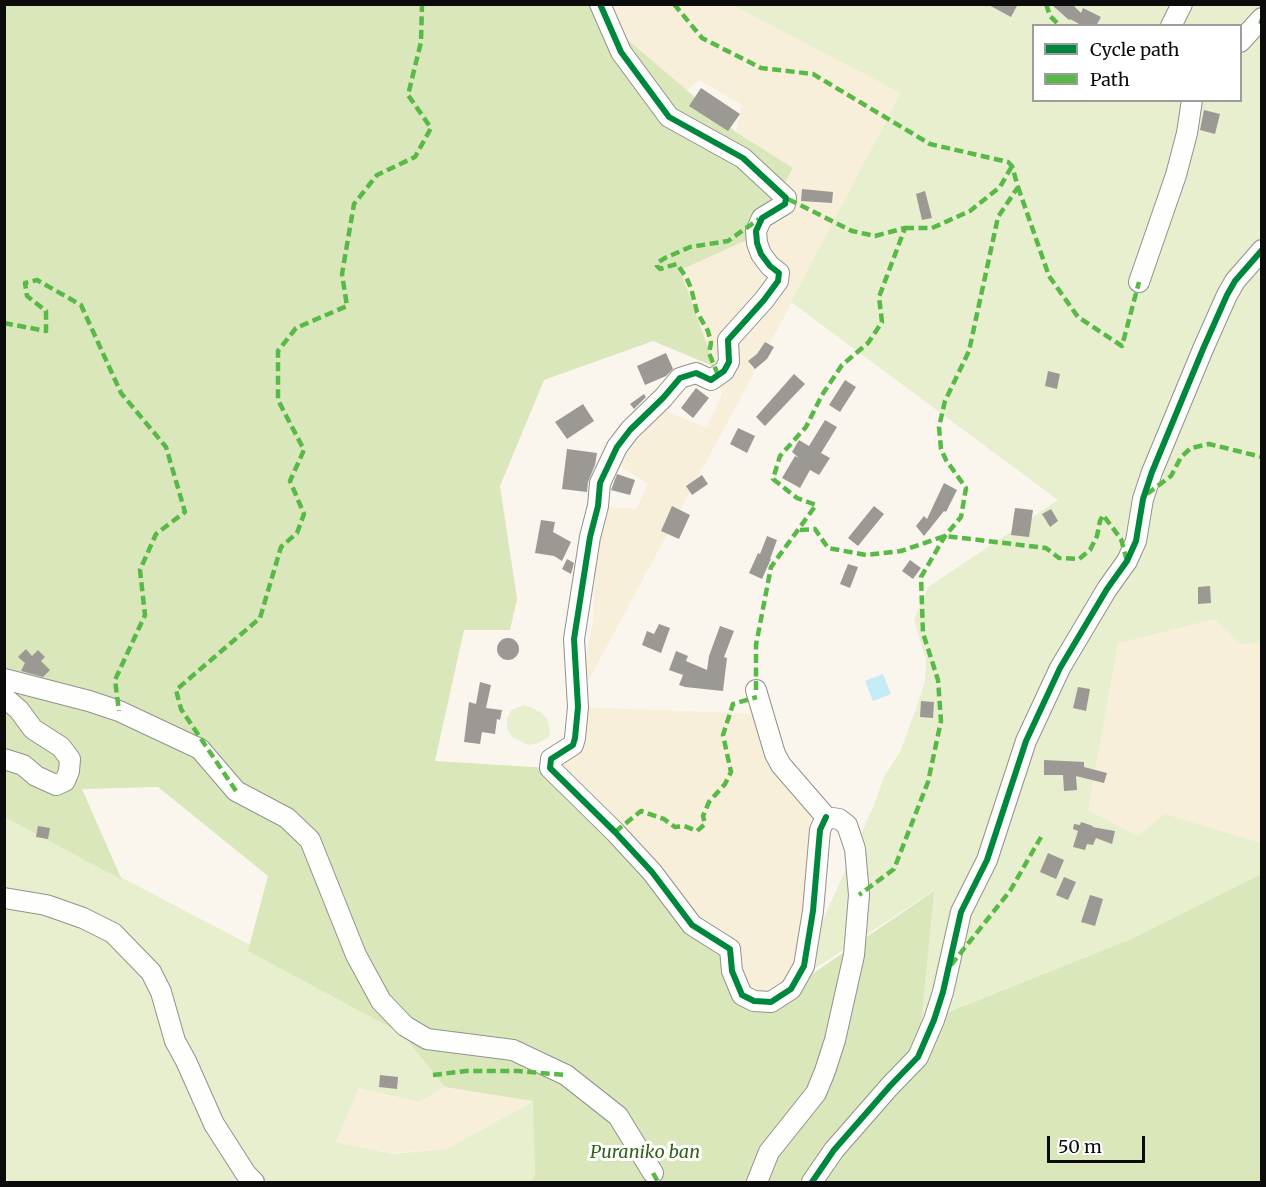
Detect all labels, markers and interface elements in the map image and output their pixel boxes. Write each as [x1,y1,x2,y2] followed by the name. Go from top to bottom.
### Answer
[1032,24,1242,102] legend
[1090,38,1179,61] text: Cycle path
[1090,68,1130,91] text: Path
[1050,1124,1148,1162] scale bar
[1058,1135,1102,1158] text: 50 m
[590,1142,700,1164] park label: Puraniko ban

